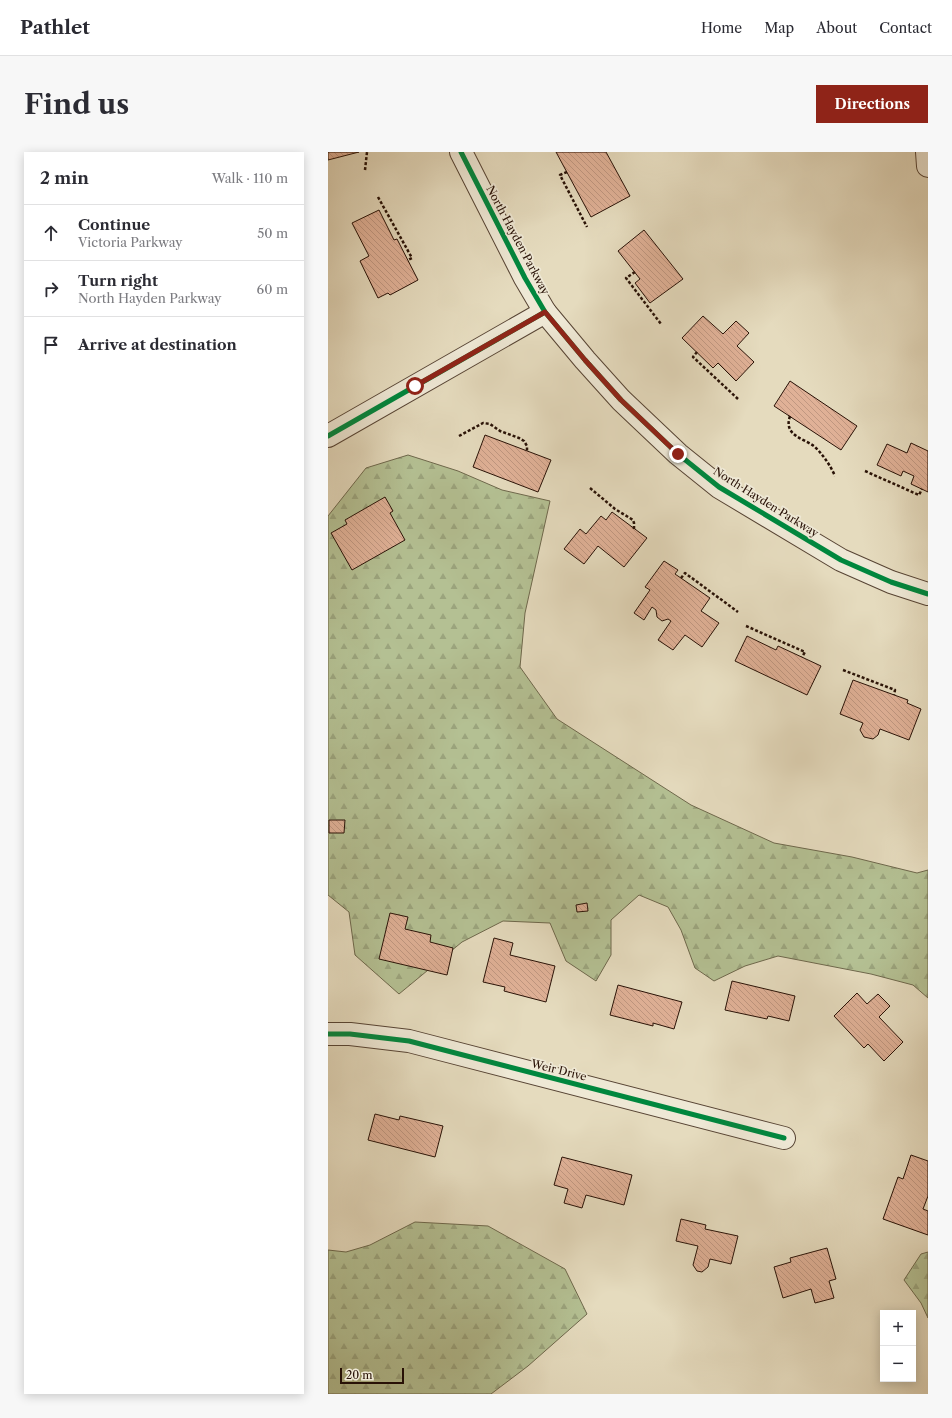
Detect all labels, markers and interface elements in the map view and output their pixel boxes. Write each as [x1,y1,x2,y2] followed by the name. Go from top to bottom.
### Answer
[20,16,90,39] text: Pathlet
[701,19,742,37] text: Home
[764,19,794,37] text: Map
[816,19,857,37] text: About
[879,19,932,37] text: Contact
[816,85,928,123] button: Directions
[24,87,129,121] text: Find us
[40,168,89,188] text: 2 min
[212,170,288,186] text: Walk · 110 m
[483,183,553,298] street label: North Hayden Parkway
[78,215,150,234] text: Continue
[40,222,62,244] icon: ahead
[257,225,288,241] text: 50 m
[78,234,182,250] text: Victoria Parkway
[78,271,158,290] text: Turn right
[40,278,62,300] icon: right
[257,281,288,297] text: 60 m
[78,290,221,306] text: North Hayden Parkway
[40,334,62,356] icon: arrive
[78,335,237,354] text: Arrive at destination
[406,377,424,395] route start
[669,445,687,463] route end
[711,464,822,541] street label: North Hayden Parkway
[529,1056,588,1084] street label: Weir Drive
[880,1310,916,1382] map controls
[880,1310,916,1346] button: +
[880,1346,916,1382] button: −
[340,1366,404,1385] scale bar
[346,1368,372,1382] text: 20 m

